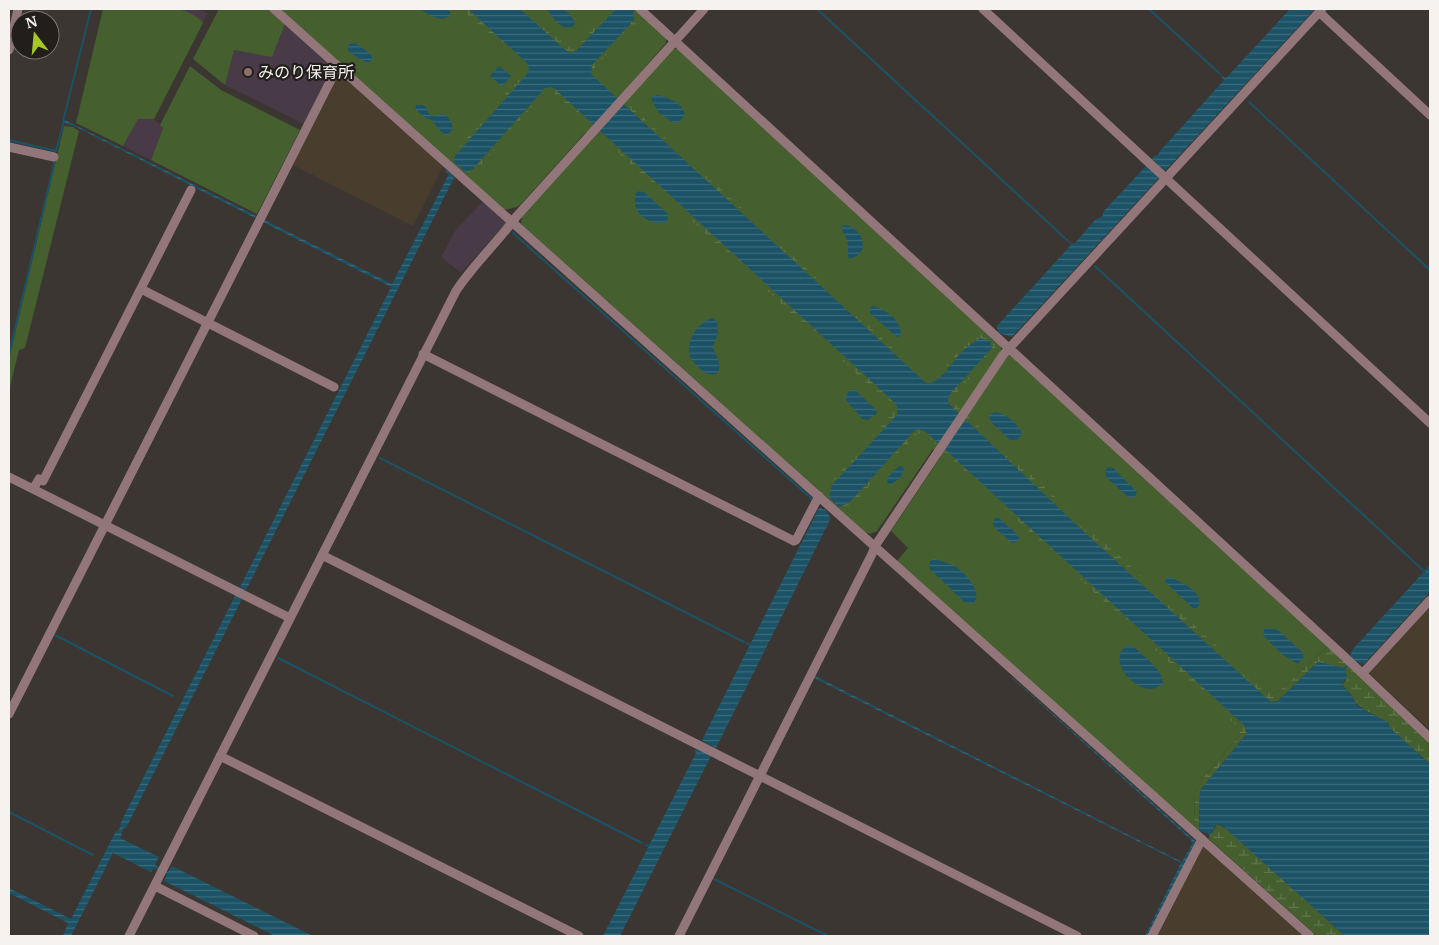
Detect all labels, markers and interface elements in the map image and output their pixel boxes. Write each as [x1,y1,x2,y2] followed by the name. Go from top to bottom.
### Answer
[10,10,60,60] north arrow
[24,12,39,33] text: N
[258,62,354,82] place label: みのり保育所
[242,66,254,78] marker: みのり保育所

